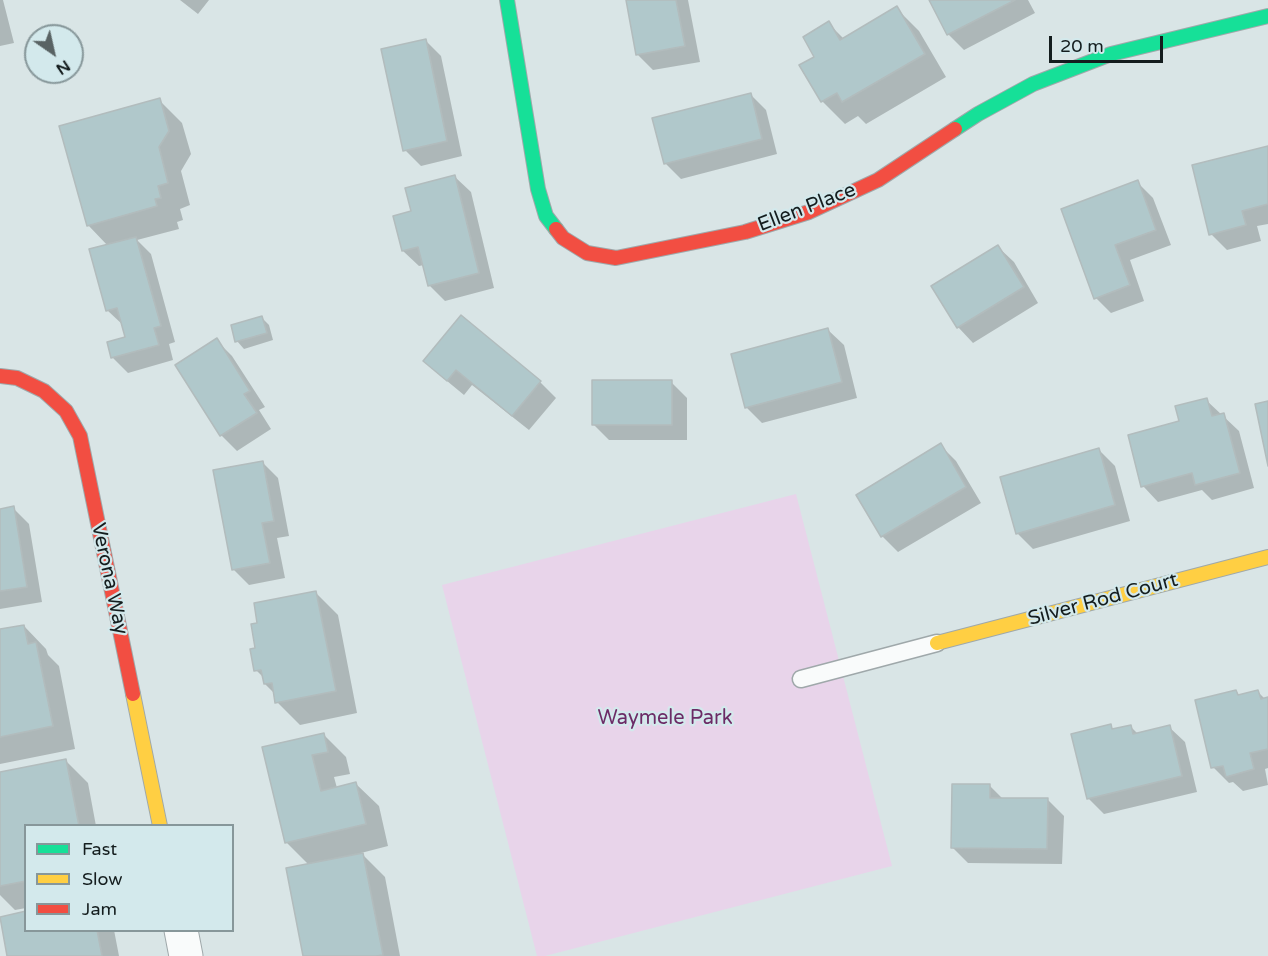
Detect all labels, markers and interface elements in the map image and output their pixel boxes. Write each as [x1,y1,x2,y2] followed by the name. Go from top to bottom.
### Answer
[24,24,84,84] north arrow
[1052,24,1166,62] scale bar
[1060,35,1104,57] text: 20 m
[52,55,74,79] text: N
[755,178,859,238] street label: Ellen Place
[85,521,133,637] street label: Verona Way
[1025,568,1181,632] street label: Silver Rod Court
[597,707,733,731] park label: Waymele Park
[24,824,234,932] legend
[82,838,117,860] text: Fast
[82,868,123,890] text: Slow
[82,898,117,920] text: Jam

